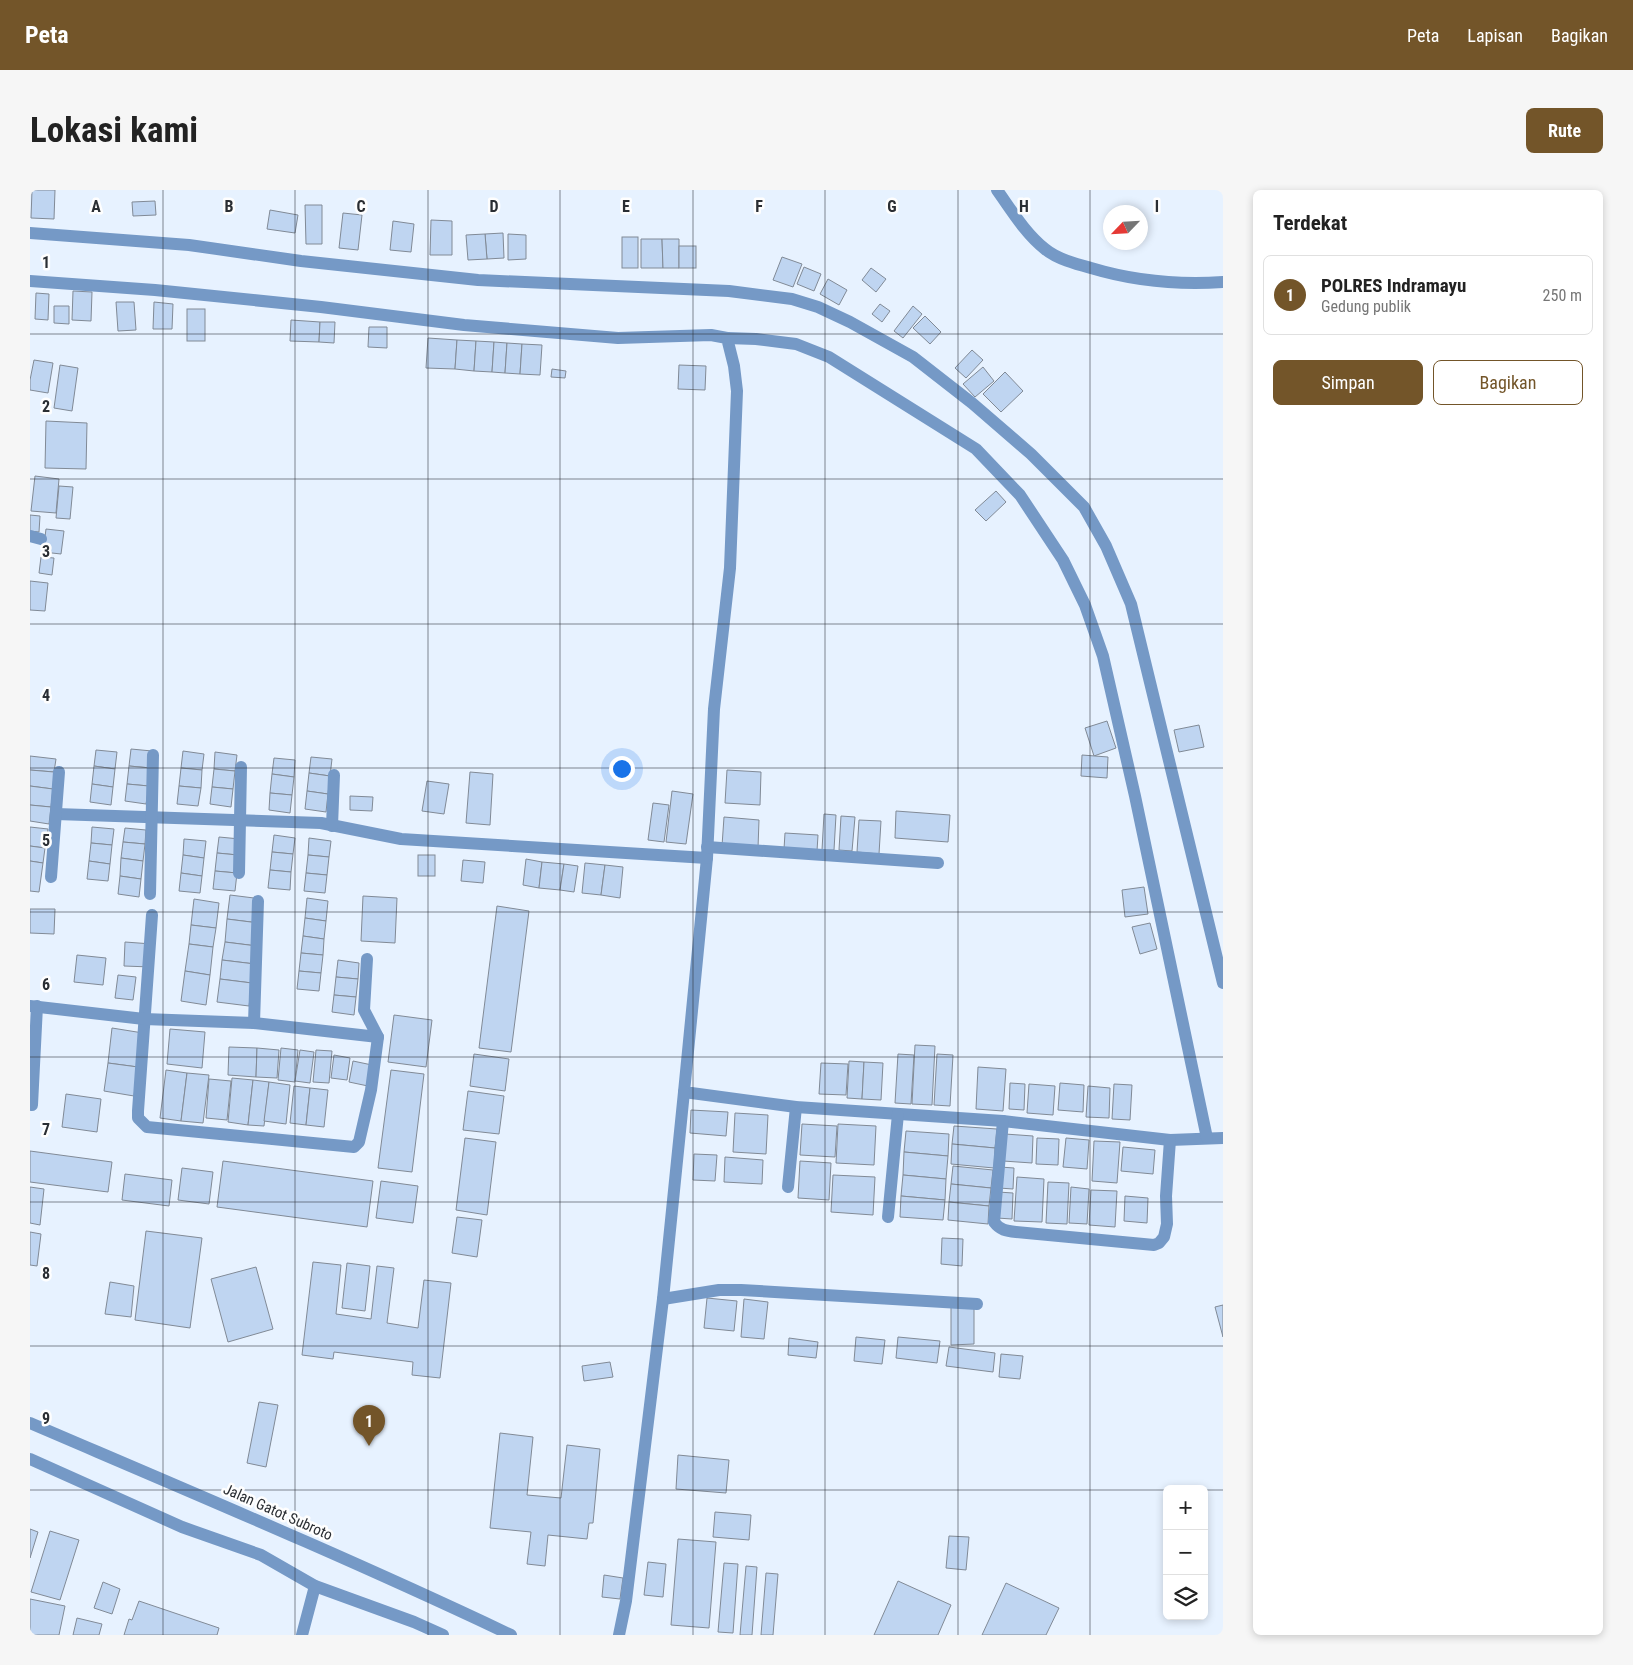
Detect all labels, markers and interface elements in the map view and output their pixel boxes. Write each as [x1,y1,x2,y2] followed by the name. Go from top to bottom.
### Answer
[25,21,69,49] text: Peta
[1407,25,1439,46] text: Peta
[1467,25,1523,46] text: Lapisan
[1551,25,1608,46] text: Bagikan
[1526,108,1603,153] button: Rute
[30,110,198,151] text: Lokasi kami
[91,197,101,216] text: A
[225,197,234,216] text: B
[356,197,366,216] text: C
[489,197,499,216] text: D
[622,197,630,216] text: E
[755,197,763,216] text: F
[887,197,897,216] text: G
[1019,197,1029,216] text: H
[1155,197,1159,216] text: I
[1103,205,1148,250] north arrow
[1273,211,1347,235] text: Terdekat
[42,253,50,272] text: 1
[1321,274,1466,297] text: POLRES Indramayu
[1286,286,1294,305] text: 1
[1543,286,1582,305] text: 250 m
[1321,297,1411,316] text: Gedung publik
[1273,360,1423,405] button: Simpan
[1433,360,1583,405] button: Bagikan
[42,397,50,416] text: 2
[42,542,50,561] text: 3
[42,686,50,705] text: 4
[609,756,635,782] your location
[42,831,50,850] text: 5
[42,975,50,994] text: 6
[42,1120,50,1139] text: 7
[42,1264,50,1283] text: 8
[353,1405,385,1446] pin: 1
[42,1409,50,1428] text: 9
[221,1480,335,1544] street label: Jalan Gatot Subroto
[1163,1485,1208,1620] map controls
[1163,1485,1208,1530] button: +
[1163,1530,1208,1575] button: −
[1163,1575,1208,1620] button: layers

